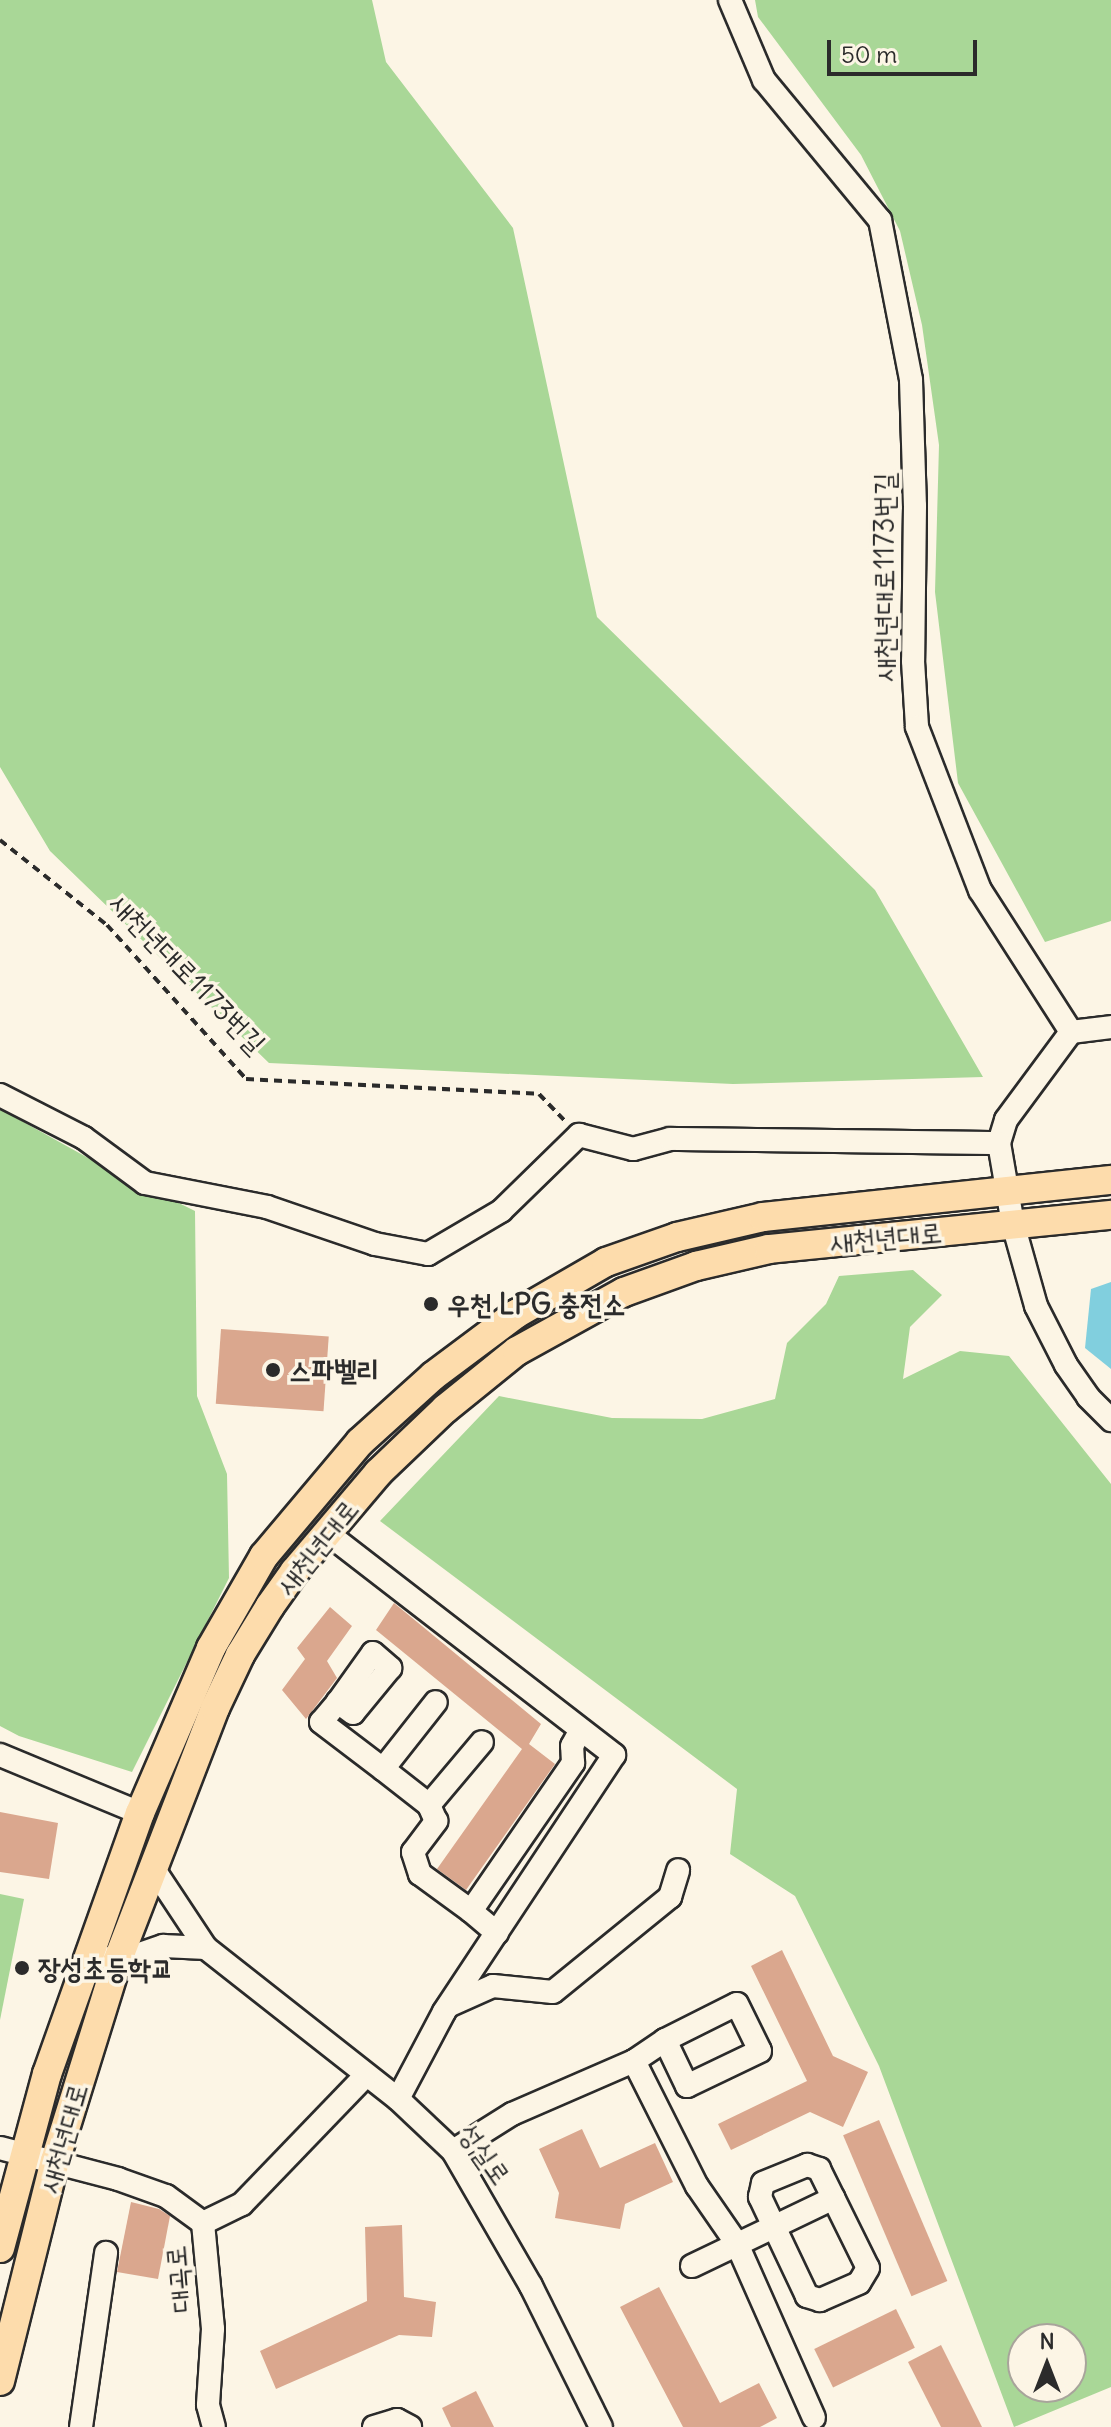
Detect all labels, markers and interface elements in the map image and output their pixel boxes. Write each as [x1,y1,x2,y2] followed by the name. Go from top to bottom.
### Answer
[831,24,981,74] scale bar
[841,39,897,69] text: 50 m
[867,472,901,682] street label: 새천년대로1173번길
[103,886,273,1060] street label: 새천년대로1173번길
[828,1215,944,1259] street label: 새천년대로
[447,1287,625,1321] place label: 우천 LPG 충전소
[422,1295,440,1313] marker: 우천 LPG 충전소
[289,1353,379,1387] place label: 스파벨리
[264,1361,282,1379] marker: 스파벨리
[268,1493,366,1601] street label: 새천년대로
[38,1951,173,1985] place label: 장성초등학교
[13,1959,31,1977] marker: 장성초등학교
[31,2079,95,2197] street label: 새천년대로
[452,2117,518,2191] street label: 성실로
[158,2244,198,2314] street label: 대곡로
[1007,2323,1087,2403] north arrow
[1039,2327,1055,2355] text: N

